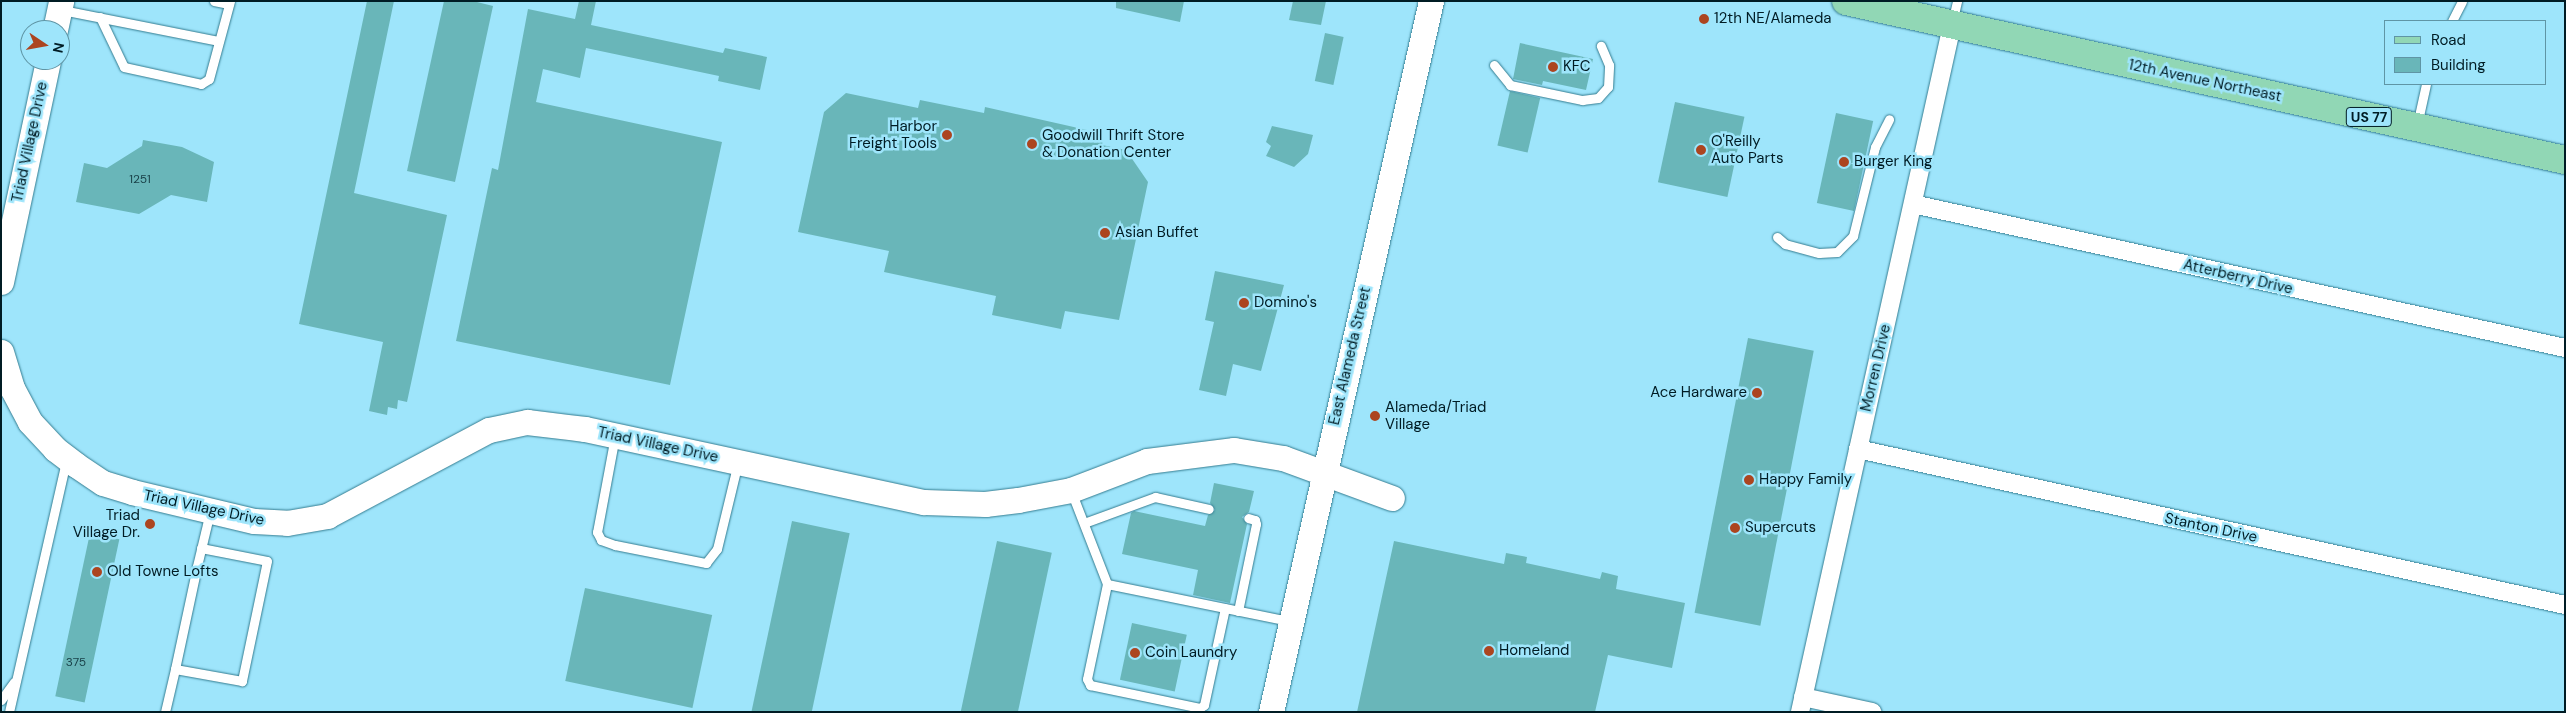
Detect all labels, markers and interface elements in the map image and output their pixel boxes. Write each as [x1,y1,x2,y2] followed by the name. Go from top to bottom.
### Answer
[1714,10,1831,28] place label: 12th NE/Alameda
[1698,13,1710,25] marker: 12th NE/Alameda
[20,20,70,70] north arrow
[2384,20,2546,85] legend
[2431,30,2466,50] text: Road
[49,41,69,55] text: N
[2431,55,2486,75] text: Building
[2127,56,2283,106] street label: 12th Avenue Northeast
[1563,58,1591,76] place label: KFC
[1547,61,1559,73] marker: KFC
[8,80,52,204] street label: Triad Village Drive
[2345,105,2393,128] road number: US 77
[849,117,937,152] place label: Harbor Freight Tools
[1042,126,1184,161] place label: Goodwill Thrift Store & Donation Center
[941,129,953,141] marker: Harbor Freight Tools
[1711,132,1783,167] place label: O'Reilly Auto Parts
[1026,138,1038,150] marker: Goodwill Thrift Store & Donation Center
[1695,144,1707,156] marker: O'Reilly Auto Parts
[1854,153,1932,171] place label: Burger King
[1838,156,1850,168] marker: Burger King
[129,173,151,187] house number: 1251
[1115,224,1199,242] place label: Asian Buffet
[1099,227,1111,239] marker: Asian Buffet
[2182,256,2294,298] street label: Atterberry Drive
[1325,285,1375,427] street label: East Alameda Street
[1254,294,1317,312] place label: Domino's
[1238,297,1250,309] marker: Domino's
[1857,323,1895,413] street label: Morren Drive
[1650,384,1747,402] place label: Ace Hardware
[1751,387,1763,399] marker: Ace Hardware
[1385,398,1486,433] place label: Alameda/Triad Village
[1369,410,1381,422] marker: Alameda/Triad Village
[596,423,720,467] street label: Triad Village Drive
[1759,471,1852,489] place label: Happy Family
[1743,474,1755,486] marker: Happy Family
[142,486,266,530] street label: Triad Village Drive
[73,506,140,541] place label: Triad Village Dr.
[2163,509,2259,547] street label: Stanton Drive
[144,518,156,530] marker: Triad Village Dr.
[1745,519,1816,537] place label: Supercuts
[1729,522,1741,534] marker: Supercuts
[107,563,219,581] place label: Old Towne Lofts
[91,566,103,578] marker: Old Towne Lofts
[1499,642,1570,660] place label: Homeland
[1145,644,1237,662] place label: Coin Laundry
[1483,645,1495,657] marker: Homeland
[1129,647,1141,659] marker: Coin Laundry
[66,656,86,670] house number: 375

